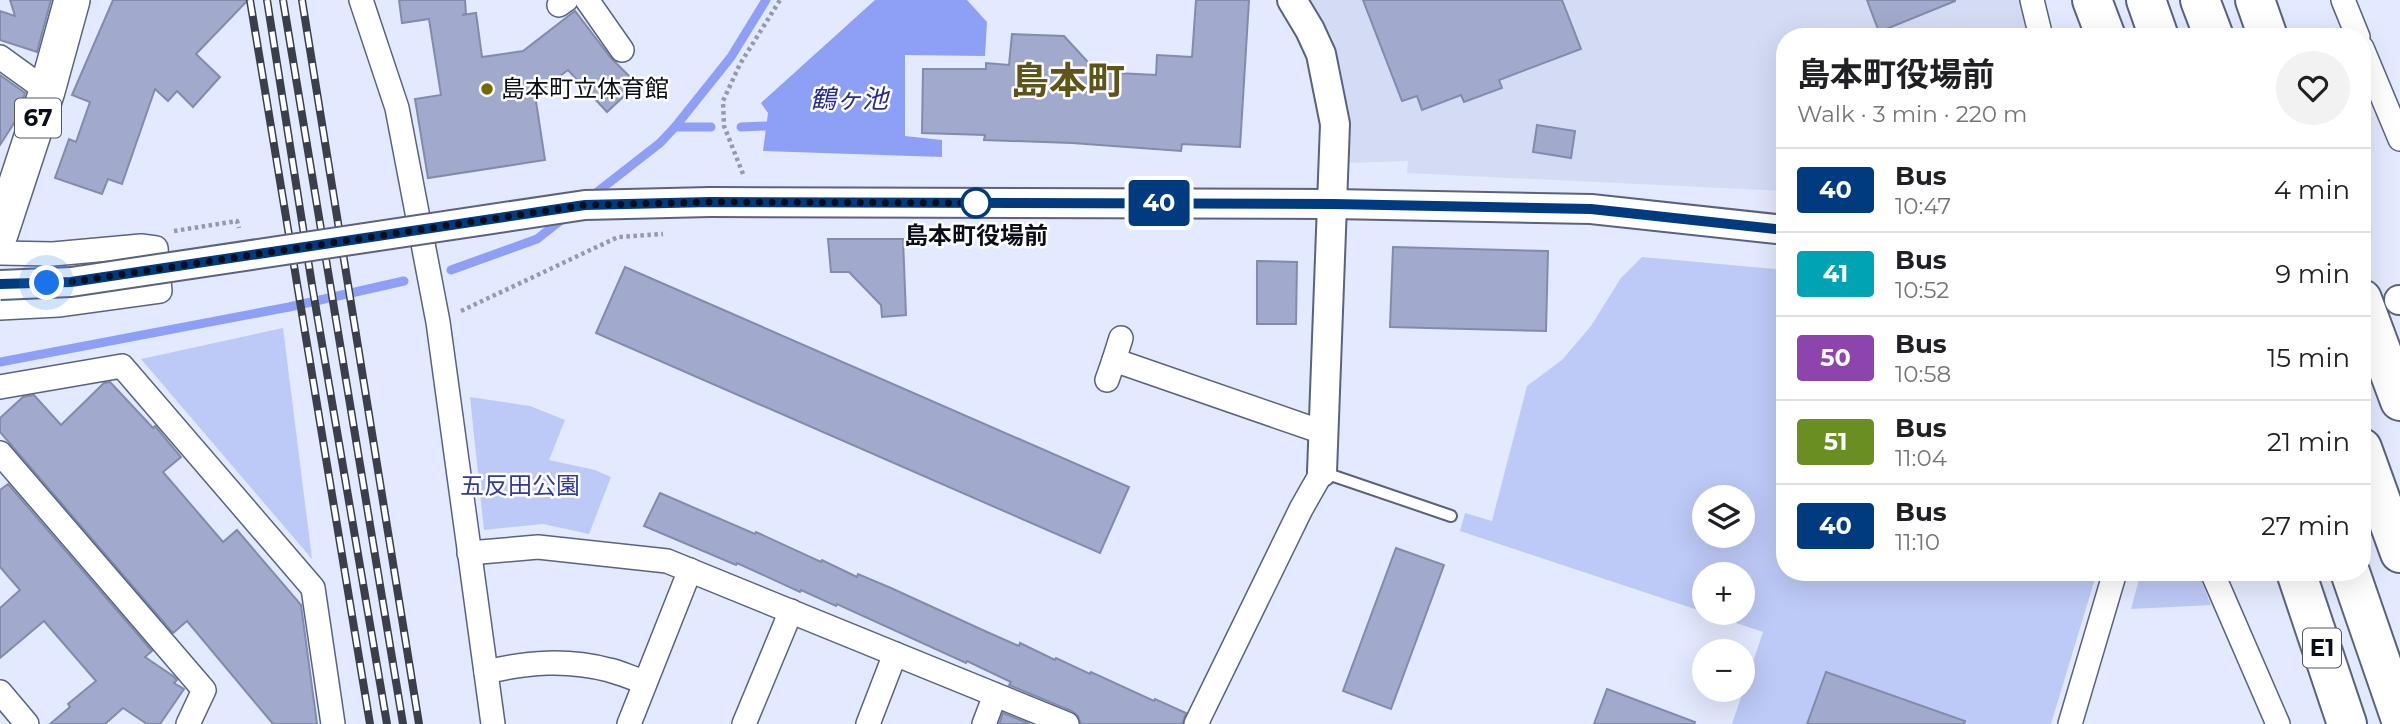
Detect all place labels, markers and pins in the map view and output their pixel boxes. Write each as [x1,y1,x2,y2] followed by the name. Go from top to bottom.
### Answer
[501,74,669,103] place label: 島本町立体育館
[479,81,495,97] marker: 島本町立体育館
[961,188,991,218] marker: 島本町役場前
[904,221,1048,250] place label: 島本町役場前

